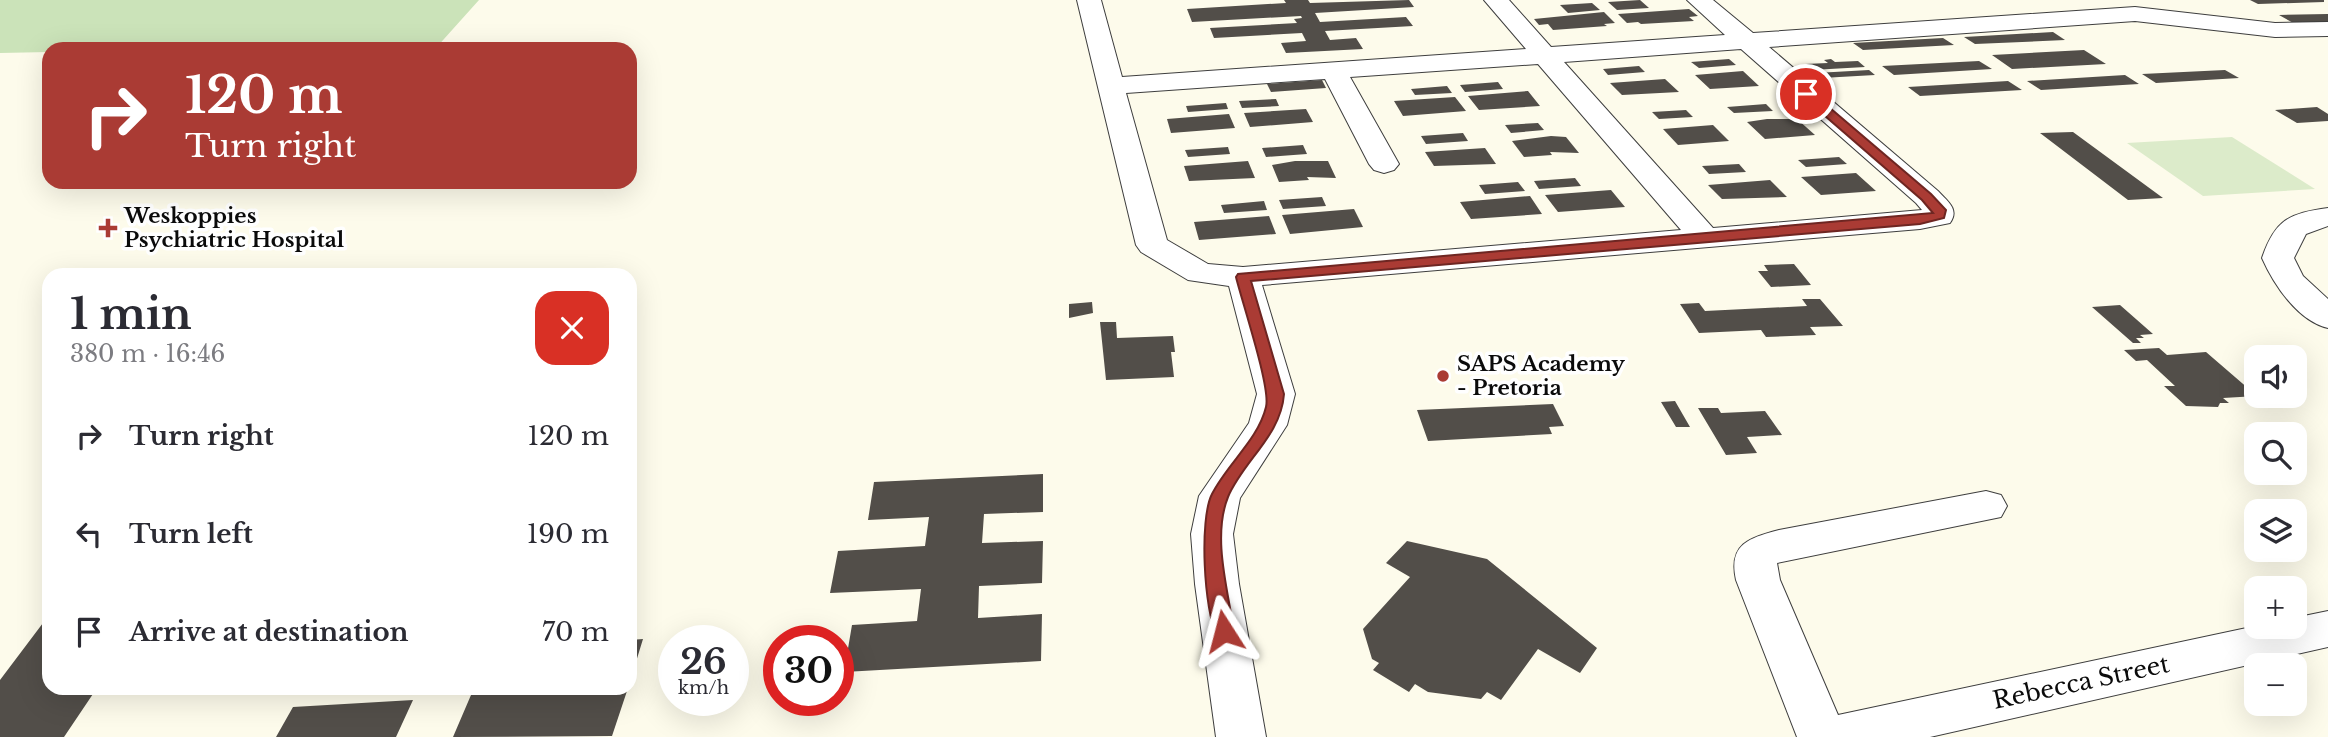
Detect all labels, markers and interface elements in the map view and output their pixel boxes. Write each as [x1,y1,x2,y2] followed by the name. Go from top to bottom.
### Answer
[1776,64,1836,124] pin
[185,65,343,126] text: 120 m
[70,70,161,161] icon: right
[1787,75,1825,113] icon: arrive
[185,126,356,166] text: Turn right
[123,203,345,253] place label: Weskoppies Psychiatric Hospital
[98,218,118,238] marker: Weskoppies Psychiatric Hospital
[70,288,192,340] text: 1 min
[535,291,609,365] button: close
[70,340,225,368] text: 380 m · 16:46
[2244,345,2307,716] map controls
[2244,345,2307,408] button: sound
[1457,351,1625,401] place label: SAPS Academy - Pretoria
[1435,368,1451,384] marker: SAPS Academy - Pretoria
[70,417,108,455] icon: right
[129,420,274,452] text: Turn right
[527,420,609,452] text: 120 m
[2244,422,2307,485] button: search
[2244,499,2307,562] button: layers
[70,515,108,553] icon: left
[129,518,253,550] text: Turn left
[527,518,609,550] text: 190 m
[2244,576,2307,639] button: +
[1187,594,1261,668] position arrow
[70,613,108,651] icon: arrive
[129,616,409,648] text: Arrive at destination
[542,616,609,648] text: 70 m
[763,625,854,716] speed limit sign: 30
[680,640,727,683] text: 26
[1990,649,2172,715] street label: Rebecca Street
[2244,653,2307,716] button: −
[678,677,729,699] text: km/h

